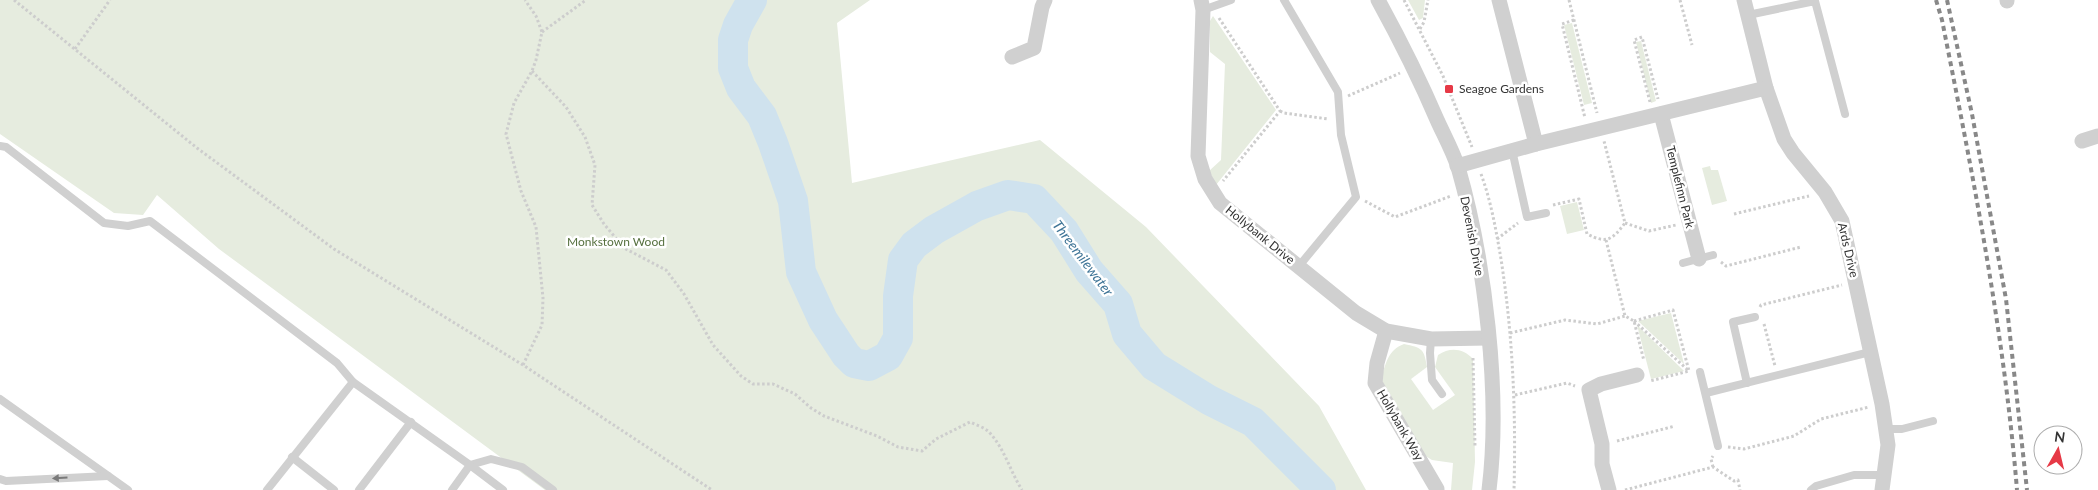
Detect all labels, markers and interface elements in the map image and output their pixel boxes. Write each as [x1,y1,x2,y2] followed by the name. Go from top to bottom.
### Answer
[1459,81,1544,96] place label: Seagoe Gardens
[1443,83,1455,95] marker: Seagoe Gardens
[1663,144,1698,231] street label: Templefinn Park
[1457,195,1488,277] street label: Devenish Drive
[1223,202,1298,267] street label: Hollybank Drive
[1049,216,1118,299] water label: Threemilewater
[1835,221,1862,279] street label: Ards Drive
[567,234,665,249] park label: Monkstown Wood
[1374,386,1427,464] street label: Hollybank Way
[2033,425,2083,475] north arrow
[2053,427,2066,446] text: N
[51,475,67,483] one-way arrow

